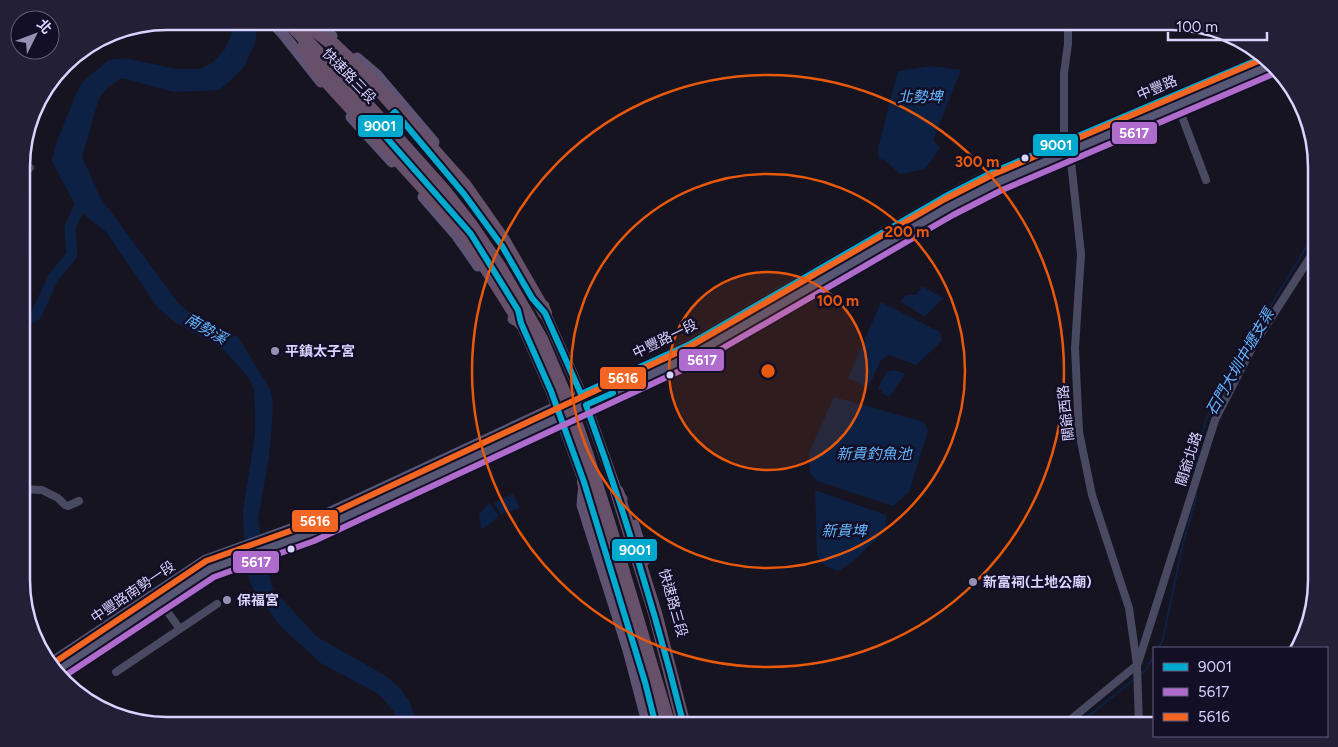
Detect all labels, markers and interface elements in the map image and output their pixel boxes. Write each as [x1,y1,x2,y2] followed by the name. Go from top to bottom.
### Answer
[10,10,60,60] north arrow
[1168,10,1267,42] scale bar
[33,16,55,38] text: 北
[1176,18,1218,36] text: 100 m
[319,45,379,107] street label: 快速路三段
[1134,72,1180,104] street label: 中豐路
[897,88,944,106] water label: 北勢埤
[357,114,404,138] line badge: 9001
[364,118,396,135] text: 9001
[1111,121,1158,145] line badge: 5617
[1119,125,1149,142] text: 5617
[1032,133,1079,157] line badge: 9001
[1040,137,1072,154] text: 9001
[955,153,999,171] text: 300 m
[1020,153,1030,163] unlabelled marker
[885,223,929,241] text: 200 m
[817,292,859,310] text: 100 m
[1202,304,1279,418] water label: 石門大圳中壢支渠
[182,310,232,349] water label: 南勢溪
[630,316,700,362] street label: 中豐路一段
[285,343,355,360] place label: 平鎮太子宮
[269,345,281,357] marker: 平鎮太子宮
[678,348,725,372] line badge: 5617
[687,352,717,369] text: 5617
[759,362,777,380] centre of rings
[599,366,647,390] line badge: 5616
[608,370,638,387] text: 5616
[665,370,675,380] unlabelled marker
[1055,384,1077,442] street label: 關爺西路
[1172,430,1206,488] street label: 關爺北路
[836,445,913,463] water label: 新貴釣魚池
[291,509,339,533] line badge: 5616
[300,513,330,530] text: 5616
[821,522,868,540] water label: 新貴埤
[611,538,658,562] line badge: 9001
[619,542,651,559] text: 9001
[286,544,296,554] unlabelled marker
[232,550,280,574] line badge: 5617
[241,554,271,571] text: 5617
[88,558,178,626] street label: 中豐路南勢一段
[655,567,691,639] street label: 快速路三段
[983,574,1092,591] place label: 新富祠(土地公廟)
[967,576,979,588] marker: 新富祠(土地公廟)
[237,592,279,609] place label: 保福宮
[221,594,233,606] marker: 保福宮
[1153,647,1328,737] legend
[1198,658,1232,676] text: 9001
[1198,683,1229,701] text: 5617
[1198,708,1230,726] text: 5616

